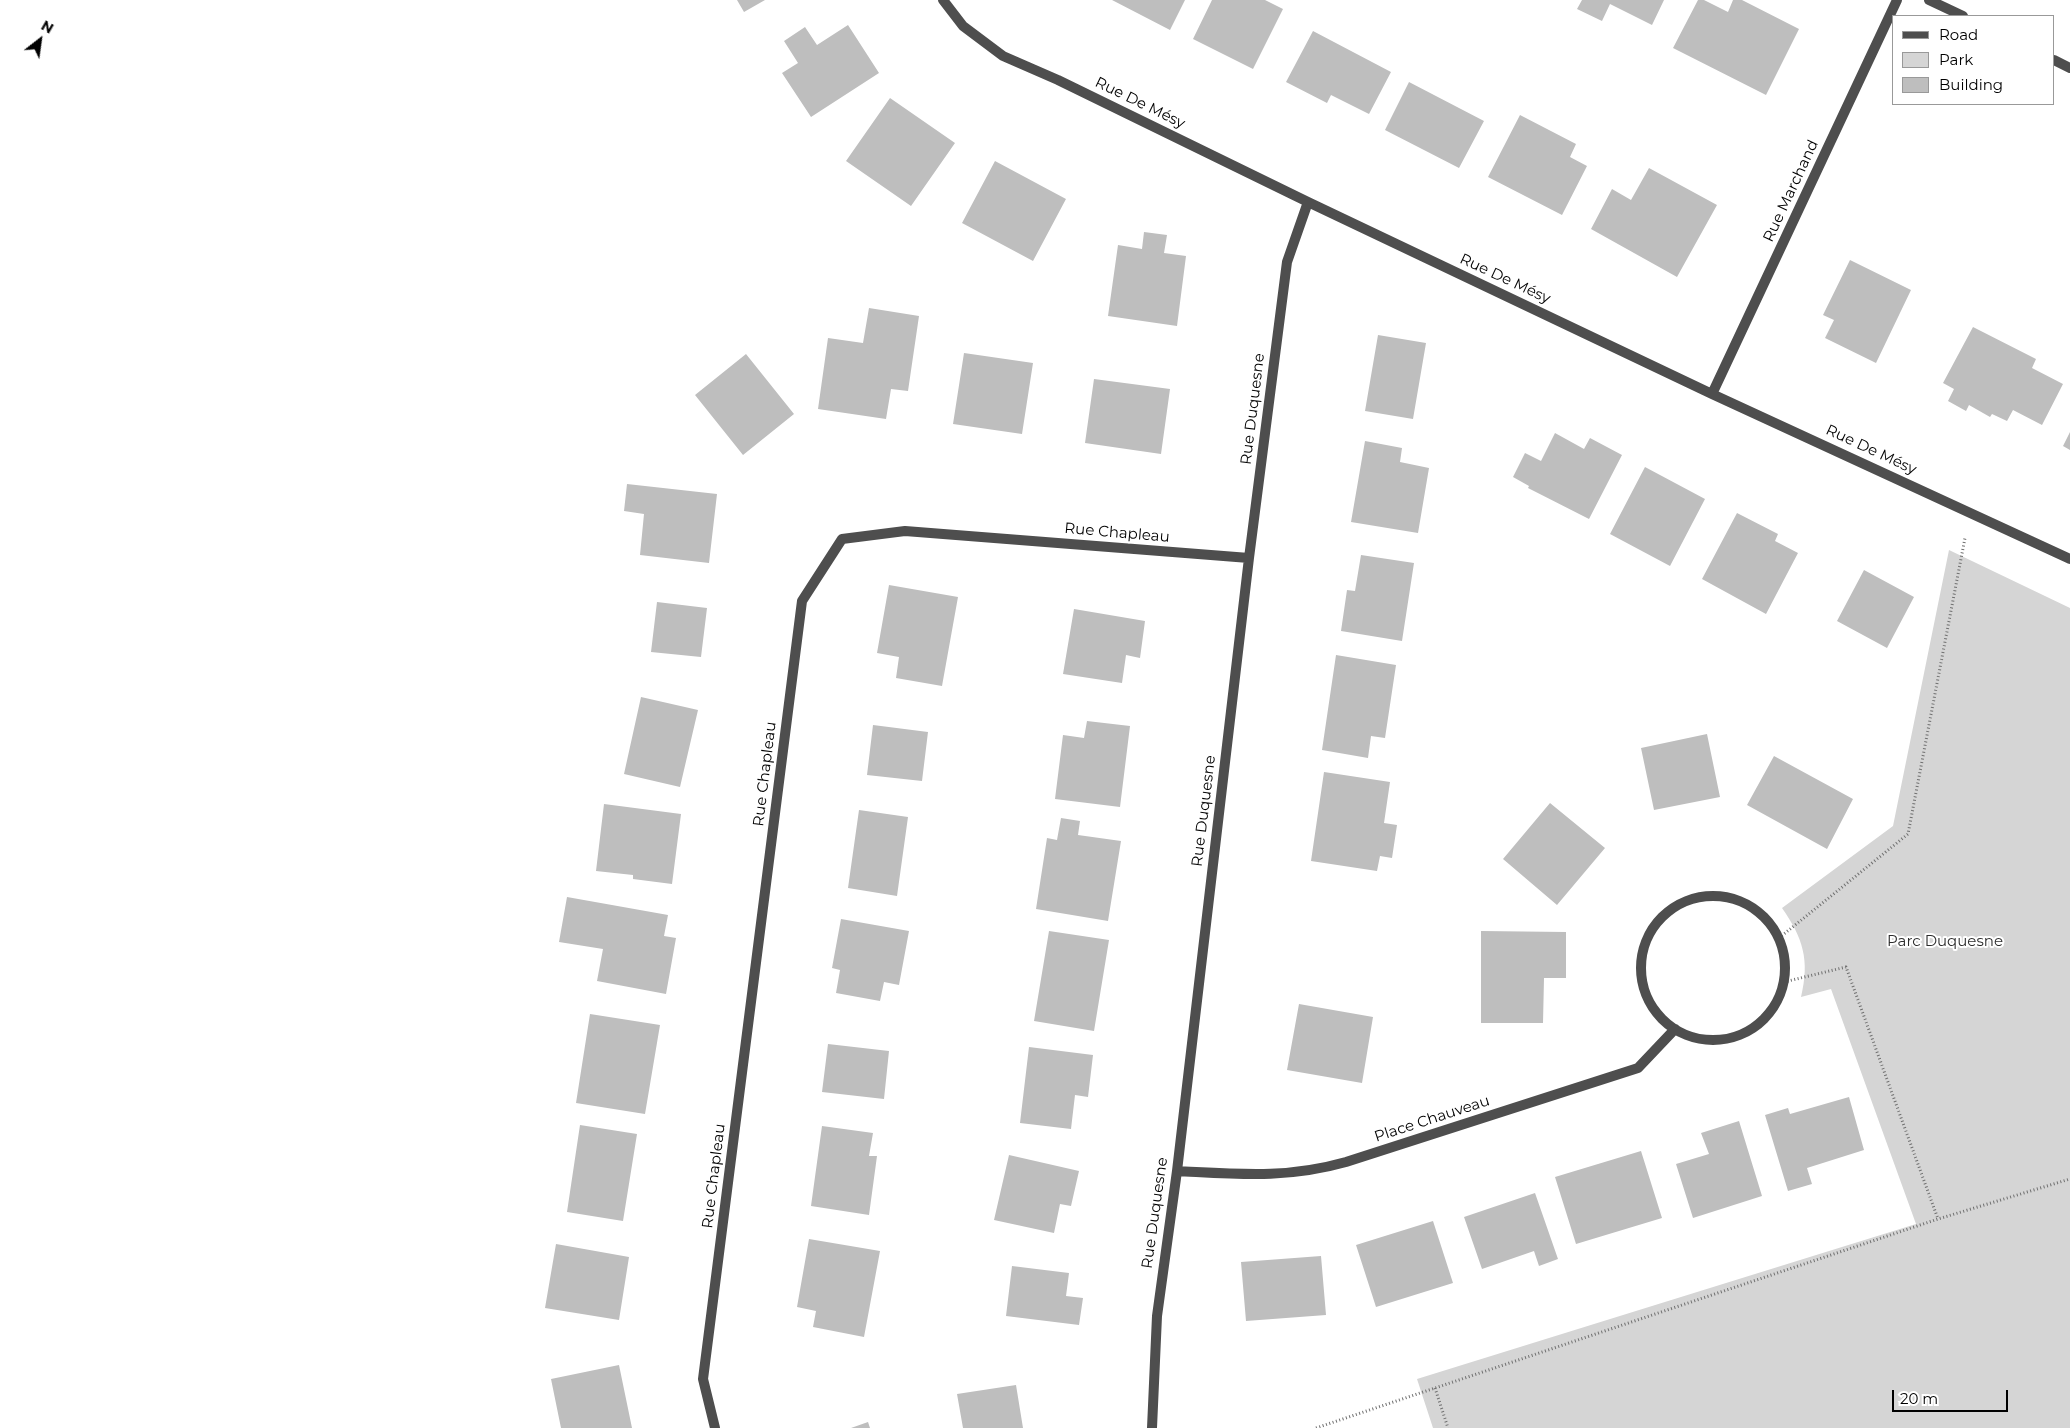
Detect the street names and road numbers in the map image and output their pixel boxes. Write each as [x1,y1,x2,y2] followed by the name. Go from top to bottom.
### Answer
[1092,73,1188,133] street label: Rue De Mésy
[1759,137,1823,245] street label: Rue Marchand
[1457,250,1553,308] street label: Rue De Mésy
[1237,352,1269,466] street label: Rue Duquesne
[1823,421,1919,479] street label: Rue De Mésy
[1064,519,1170,547] street label: Rue Chapleau
[750,721,780,827] street label: Rue Chapleau
[1188,754,1220,868] street label: Rue Duquesne
[1372,1092,1492,1146] street label: Place Chauveau
[699,1123,729,1229] street label: Rue Chapleau
[1138,1156,1172,1270] street label: Rue Duquesne

